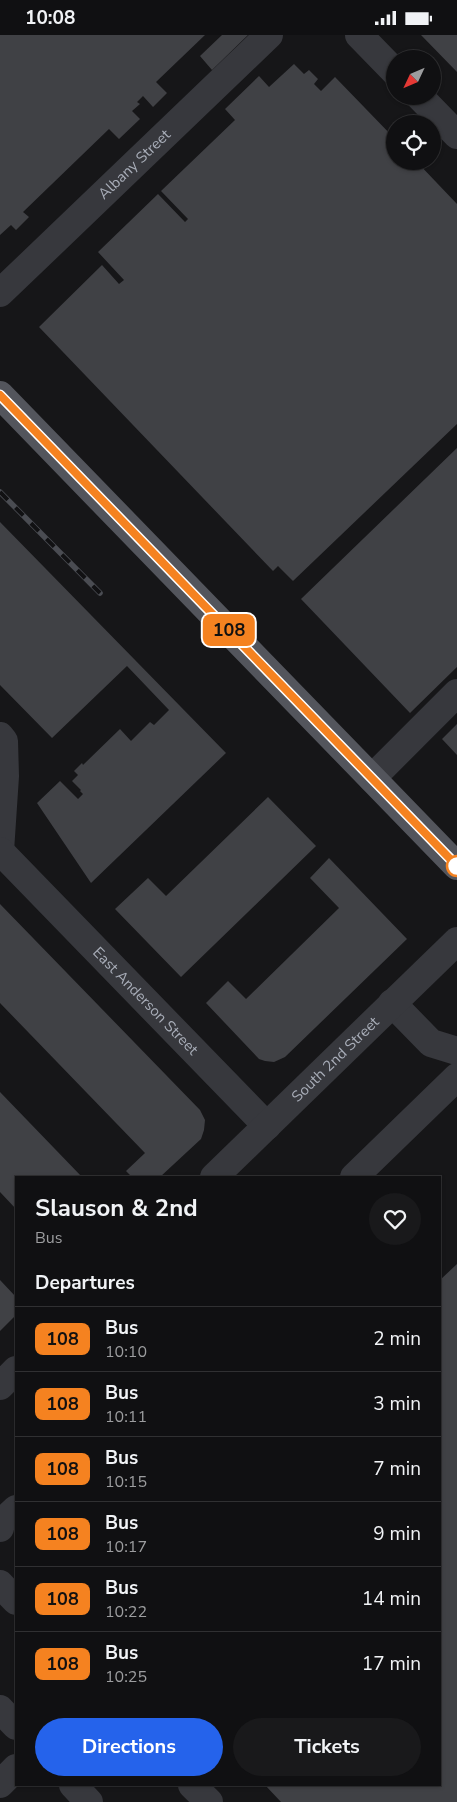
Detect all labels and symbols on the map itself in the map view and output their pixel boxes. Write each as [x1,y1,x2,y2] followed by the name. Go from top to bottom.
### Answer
[386,50,441,105] north arrow
[94,124,175,204] street label: Albany Street
[200,614,258,646] line badge: 108
[446,855,457,877] unlabelled marker
[89,943,203,1060] street label: East Anderson Street
[287,1012,384,1106] street label: South 2nd Street

